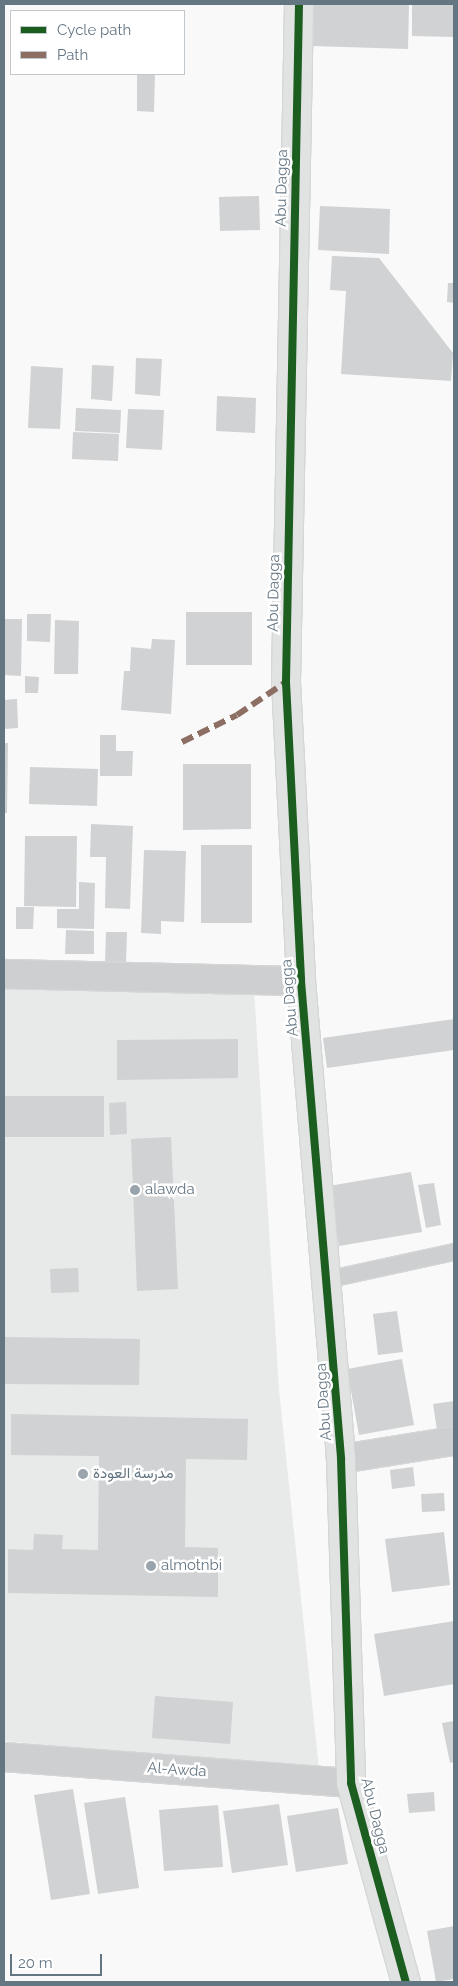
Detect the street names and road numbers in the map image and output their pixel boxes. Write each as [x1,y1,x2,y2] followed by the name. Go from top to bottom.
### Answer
[272,149,292,227] street label: Abu Dagga
[264,554,284,632] street label: Abu Dagga
[278,959,302,1037] street label: Abu Dagga
[312,1363,336,1441] street label: Abu Dagga
[147,1759,207,1781] street label: Al-Awda
[357,1776,393,1856] street label: Abu Dagga

